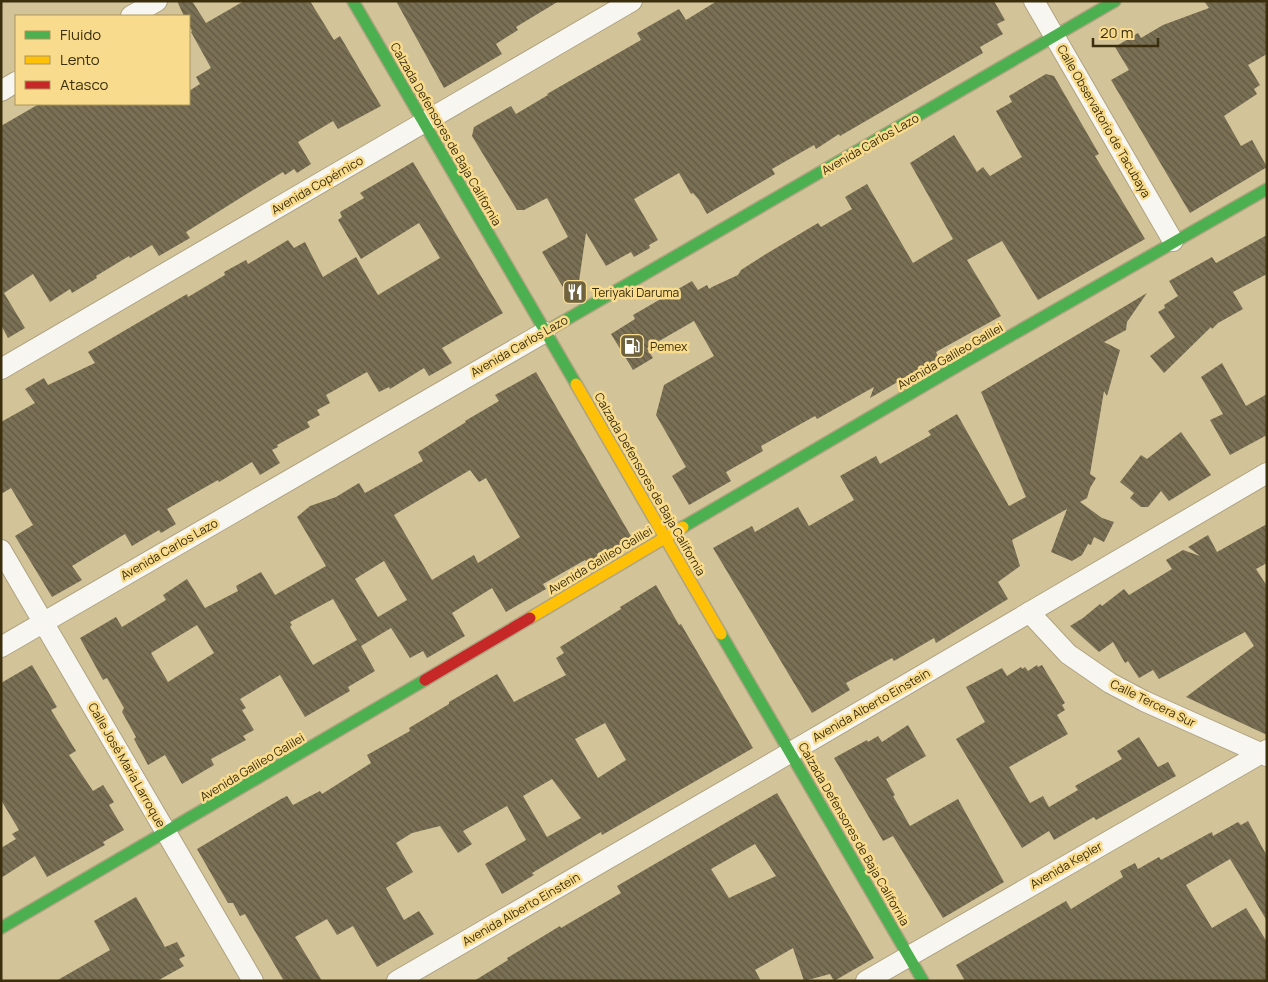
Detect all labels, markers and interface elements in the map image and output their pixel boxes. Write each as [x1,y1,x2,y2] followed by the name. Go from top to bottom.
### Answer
[15,15,190,105] legend
[1093,15,1158,47] scale bar
[1100,22,1133,43] text: 20 m
[60,24,101,45] text: Fluido
[386,39,506,229] street label: Calzada Defensores de Baja California
[1053,42,1155,200] street label: Calle Observatorio de Tacubaya
[60,49,100,70] text: Lento
[60,74,108,95] text: Atasco
[818,109,922,179] street label: Avenida Carlos Lazo
[268,152,366,218] street label: Avenida Copérnico
[562,279,588,305] restaurant icon: Teriyaki Daruma
[592,284,679,301] place label: Teriyaki Daruma
[467,311,571,381] street label: Avenida Carlos Lazo
[894,319,1006,393] street label: Avenida Galileo Galilei
[619,333,645,359] fuel station icon: Pemex
[650,338,688,355] place label: Pemex
[590,389,710,579] street label: Calzada Defensores de Baja California
[117,514,221,584] street label: Avenida Carlos Lazo
[544,522,656,598] street label: Avenida Galileo Galilei
[809,664,933,746] street label: Avenida Alberto Einstein
[1107,675,1199,731] street label: Calle Tercera Sur
[84,700,170,830] street label: Calle José María Larroque
[196,729,308,805] street label: Avenida Galileo Galilei
[794,739,914,929] street label: Calzada Defensores de Baja California
[1027,837,1106,893] street label: Avenida Kepler
[459,868,583,950] street label: Avenida Alberto Einstein

